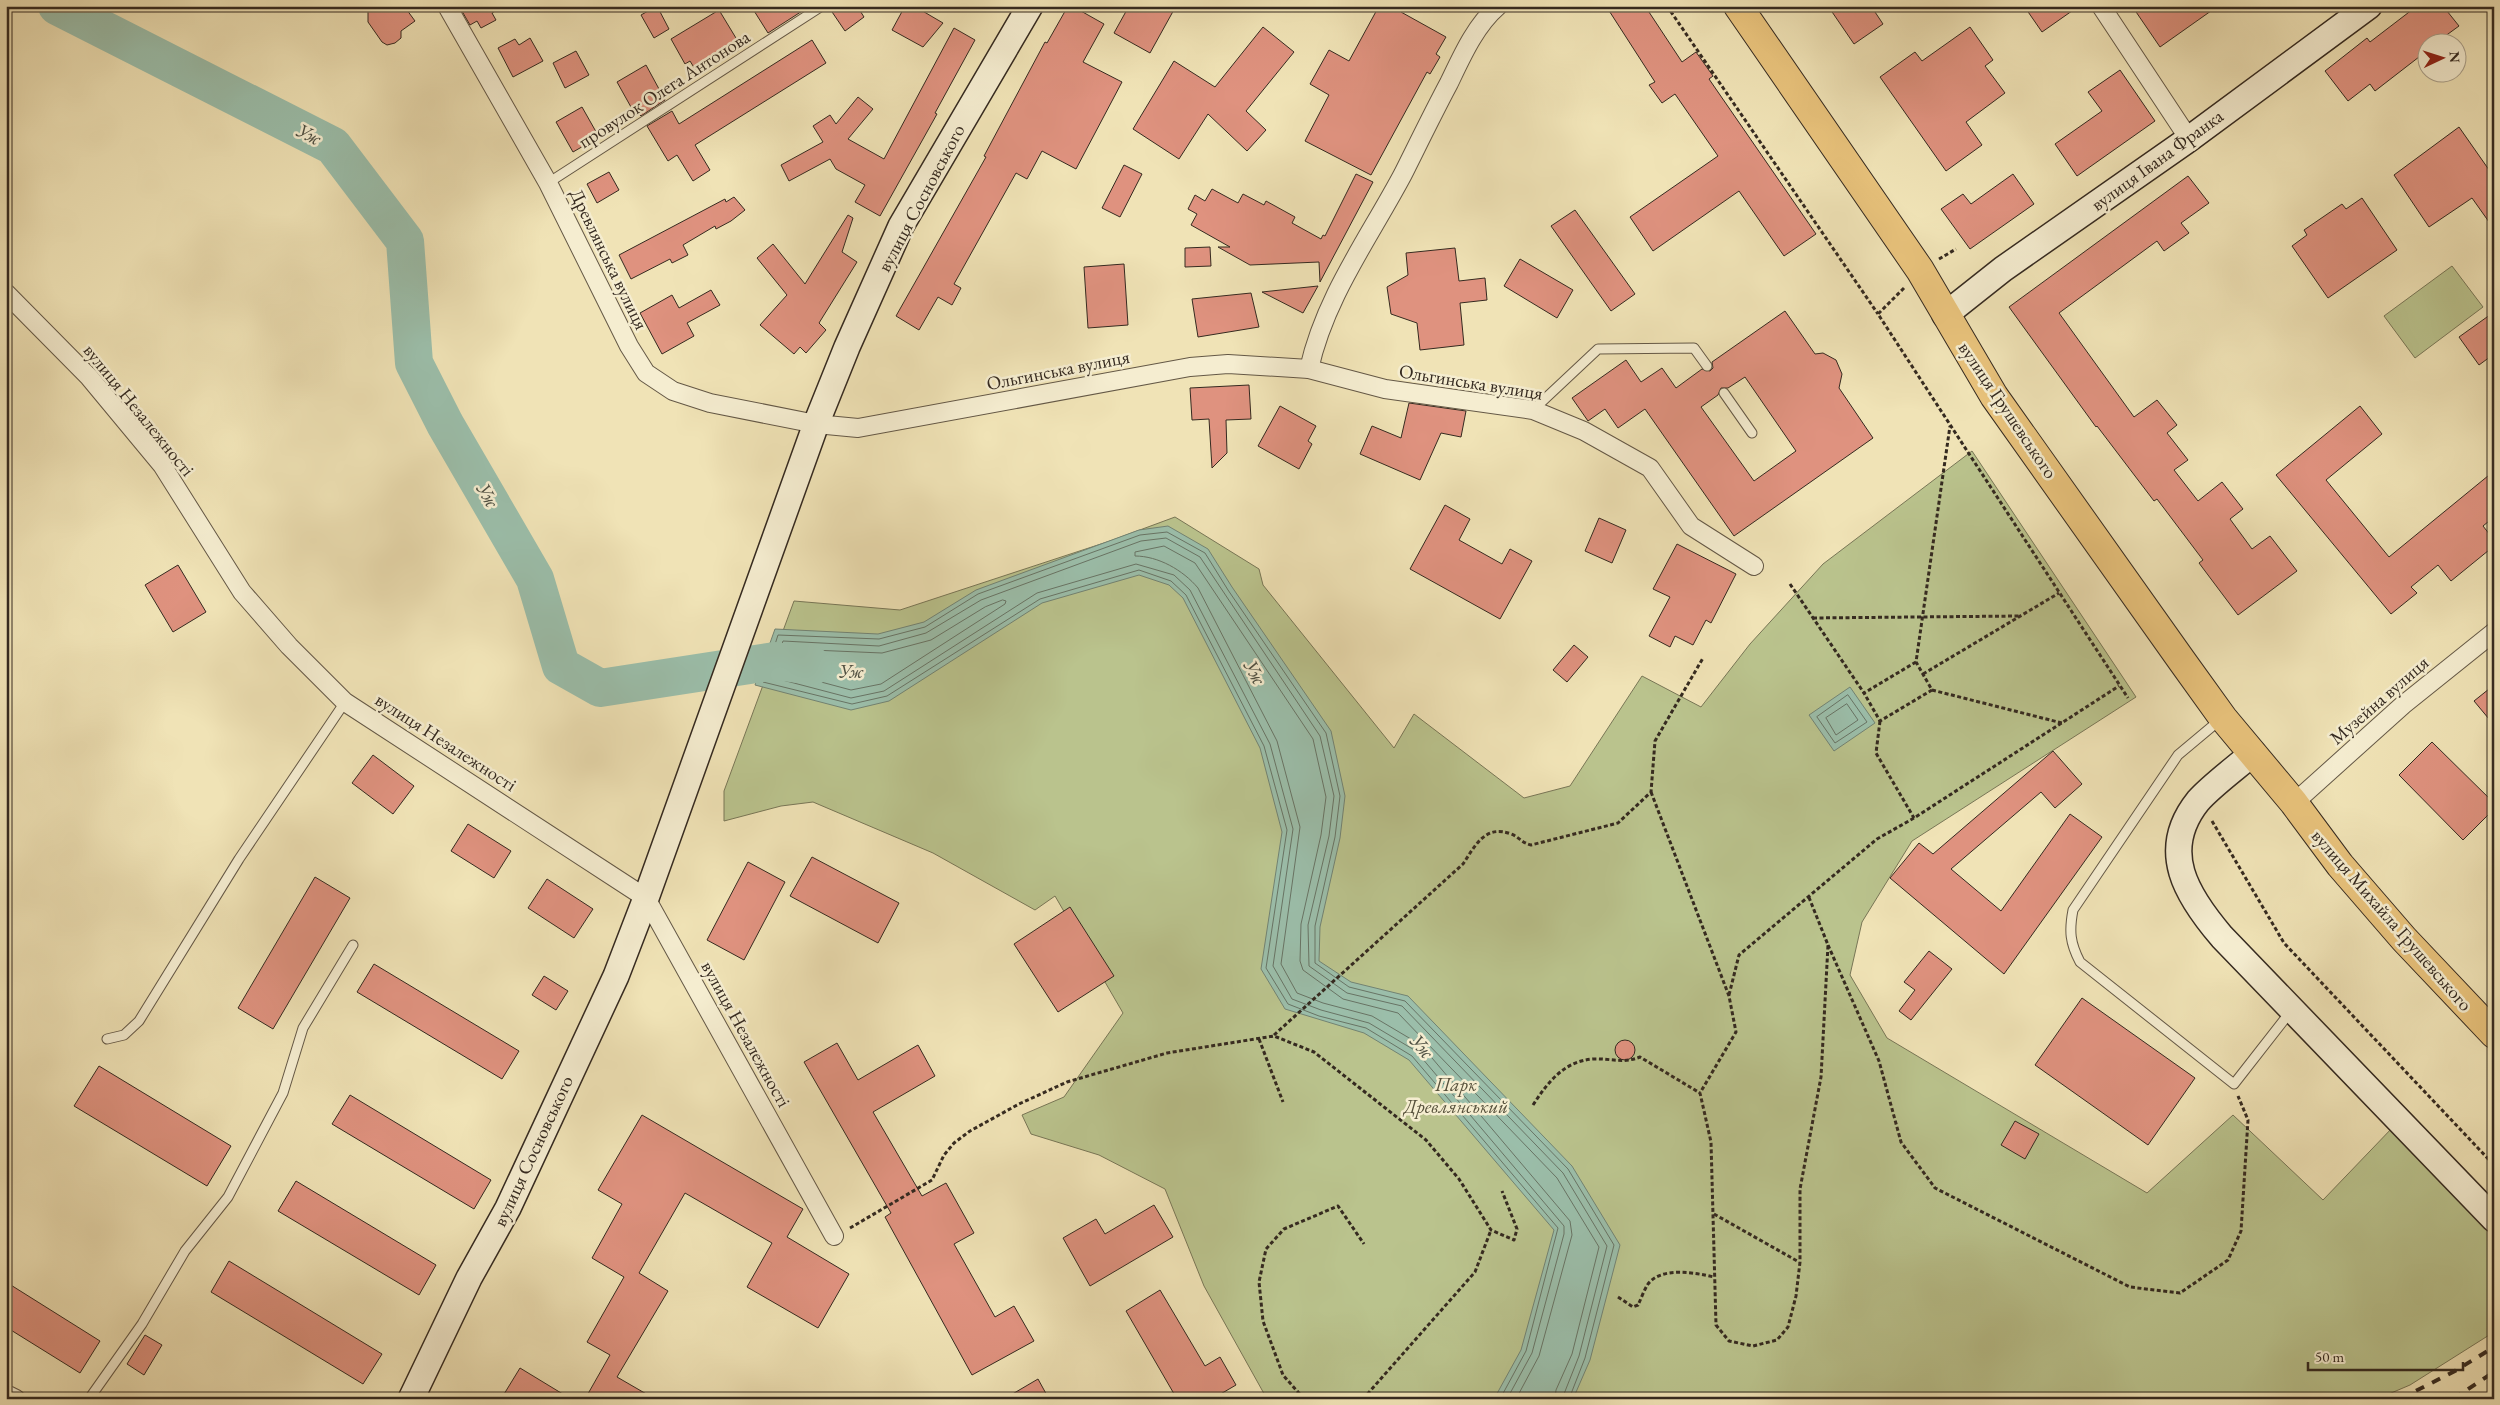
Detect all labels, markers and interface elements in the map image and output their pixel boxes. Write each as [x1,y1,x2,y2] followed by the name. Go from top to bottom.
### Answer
[573,24,755,154] street label: провулок Олега Антонова
[2418,32,2468,82] north arrow
[2446,51,2464,64] text: N
[2086,103,2229,217] street label: вулиця Івана Франка
[292,117,326,151] water label: Уж
[872,120,970,276] street label: вулиця Сосновського
[564,184,654,334] street label: Древлянська вулиця
[1953,337,2063,483] street label: вулиця Грушевського
[78,339,200,482] street label: вулиця Незалежності
[984,344,1132,396] street label: Ольгинська вулиця
[1397,358,1545,406] street label: Ольгинська вулиця
[471,478,505,512] water label: Уж
[2324,650,2434,750] street label: Музейна вулиця
[1238,655,1272,689] water label: Уж
[839,658,864,684] water label: Уж
[371,687,522,797] street label: вулиця Незалежності
[2306,824,2478,1016] street label: вулиця Михайла Грушевського
[695,956,797,1112] street label: вулиця Незалежності
[1404,1028,1440,1064] water label: Уж
[487,1072,579,1230] street label: вулиця Сосновського
[1402,1072,1508,1119] park label: Парк Древлянський
[2308,1340,2462,1372] scale bar
[2315,1347,2344,1366] text: 50 m

